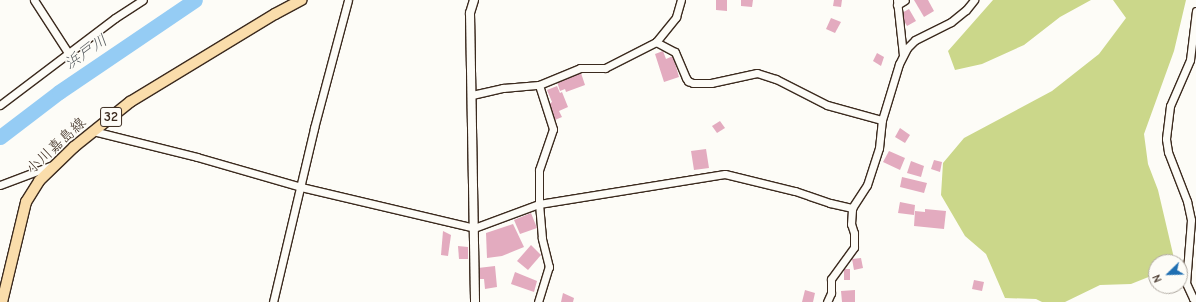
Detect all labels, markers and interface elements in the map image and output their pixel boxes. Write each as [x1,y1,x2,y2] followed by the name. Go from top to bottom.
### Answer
[61,31,111,73] water label: 浜戸川
[100,105,122,129] road number: 32
[22,114,90,178] street label: 小川嘉島線
[1148,254,1188,294] north arrow
[1150,273,1165,284] text: N

